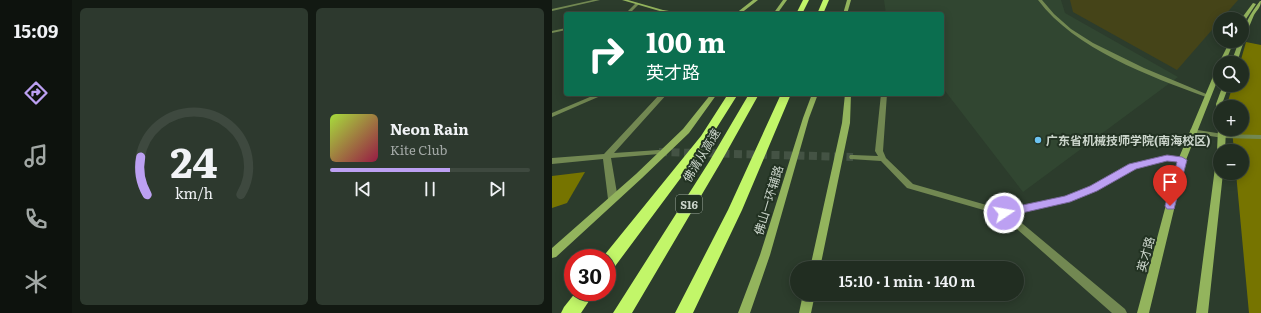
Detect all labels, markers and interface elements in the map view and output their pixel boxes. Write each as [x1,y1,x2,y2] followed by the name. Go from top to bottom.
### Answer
[1213,12,1249,180] map controls
[1213,12,1249,48] button: sound
[14,17,58,44] text: 15:09
[646,20,726,62] text: 100 m
[580,28,632,80] icon: right
[1213,56,1249,92] button: search
[646,58,700,85] text: 英才路
[22,79,50,107] icon: directions
[1213,100,1249,136] button: +
[390,117,469,140] text: Neon Rain
[678,125,724,185] street label: 佛清从高速
[170,128,218,190] text: 24
[1046,131,1211,149] place label: 广东省机械技师学院(南海校区)
[1033,135,1043,145] marker: 广东省机械技师学院(南海校区)
[390,140,447,159] text: Kite Club
[22,142,50,170] icon: music
[1213,144,1249,180] button: −
[749,163,787,237] street label: 佛山一环辅路
[1153,165,1187,206] pin
[1159,171,1181,193] icon: arrive
[352,178,374,200] icon: previous
[419,178,441,200] icon: pause
[486,178,508,200] icon: next
[175,181,214,202] text: km/h
[983,192,1025,234] position arrow
[676,195,702,213] road number: S16
[22,205,50,233] icon: phone
[1132,234,1158,274] street label: 英才路
[564,249,616,301] speed limit sign: 30
[22,268,50,296] icon: climate
[839,269,975,292] text: 15:10 · 1 min · 140 m

